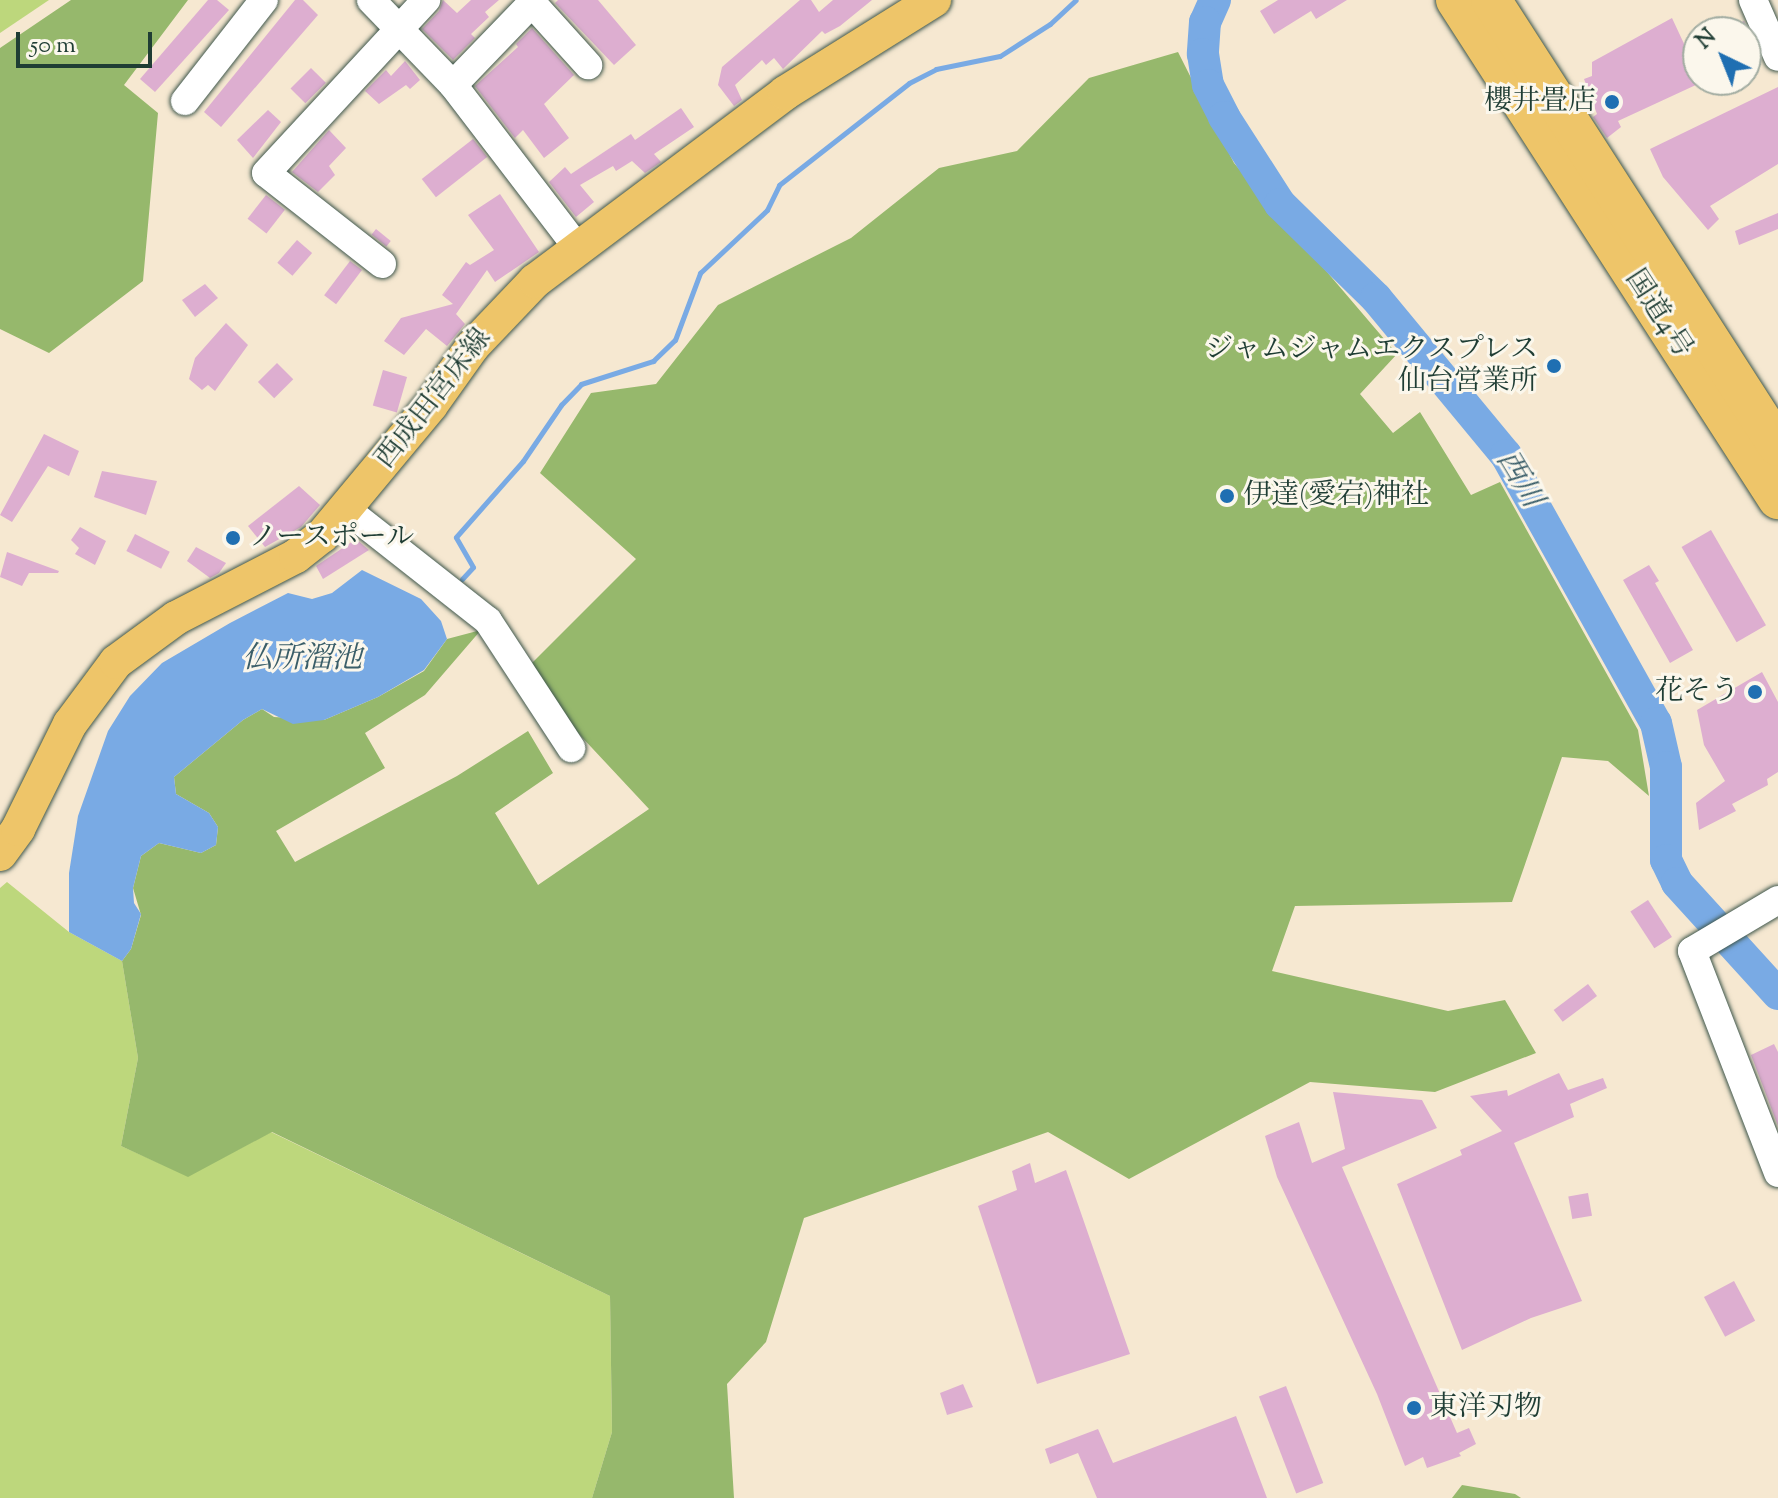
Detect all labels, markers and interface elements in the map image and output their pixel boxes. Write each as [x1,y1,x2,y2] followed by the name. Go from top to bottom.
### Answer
[20,16,156,66] scale bar
[1682,16,1762,96] north arrow
[1690,22,1724,58] text: N
[30,29,76,63] text: 50 m
[1484,85,1596,119] place label: 櫻井畳店
[1603,93,1621,111] marker: 櫻井畳店
[1617,264,1699,364] street label: 国道4号
[369,322,499,476] street label: 西成田宮床線
[1202,333,1538,399] place label: ジャムジャムエクスプレス 仙台営業所
[1545,357,1563,375] marker: ジャムジャムエクスプレス 仙台営業所
[1487,445,1549,515] water label: 西川
[1243,479,1429,513] place label: 伊達(愛宕)神社
[1218,487,1236,505] marker: 伊達(愛宕)神社
[249,521,416,555] place label: ノースポール
[224,529,242,547] marker: ノースポール
[242,642,362,678] water label: 仏所溜池
[1655,675,1739,709] place label: 花そう
[1746,683,1764,701] marker: 花そう
[1430,1391,1542,1425] place label: 東洋刃物
[1405,1399,1423,1417] marker: 東洋刃物

